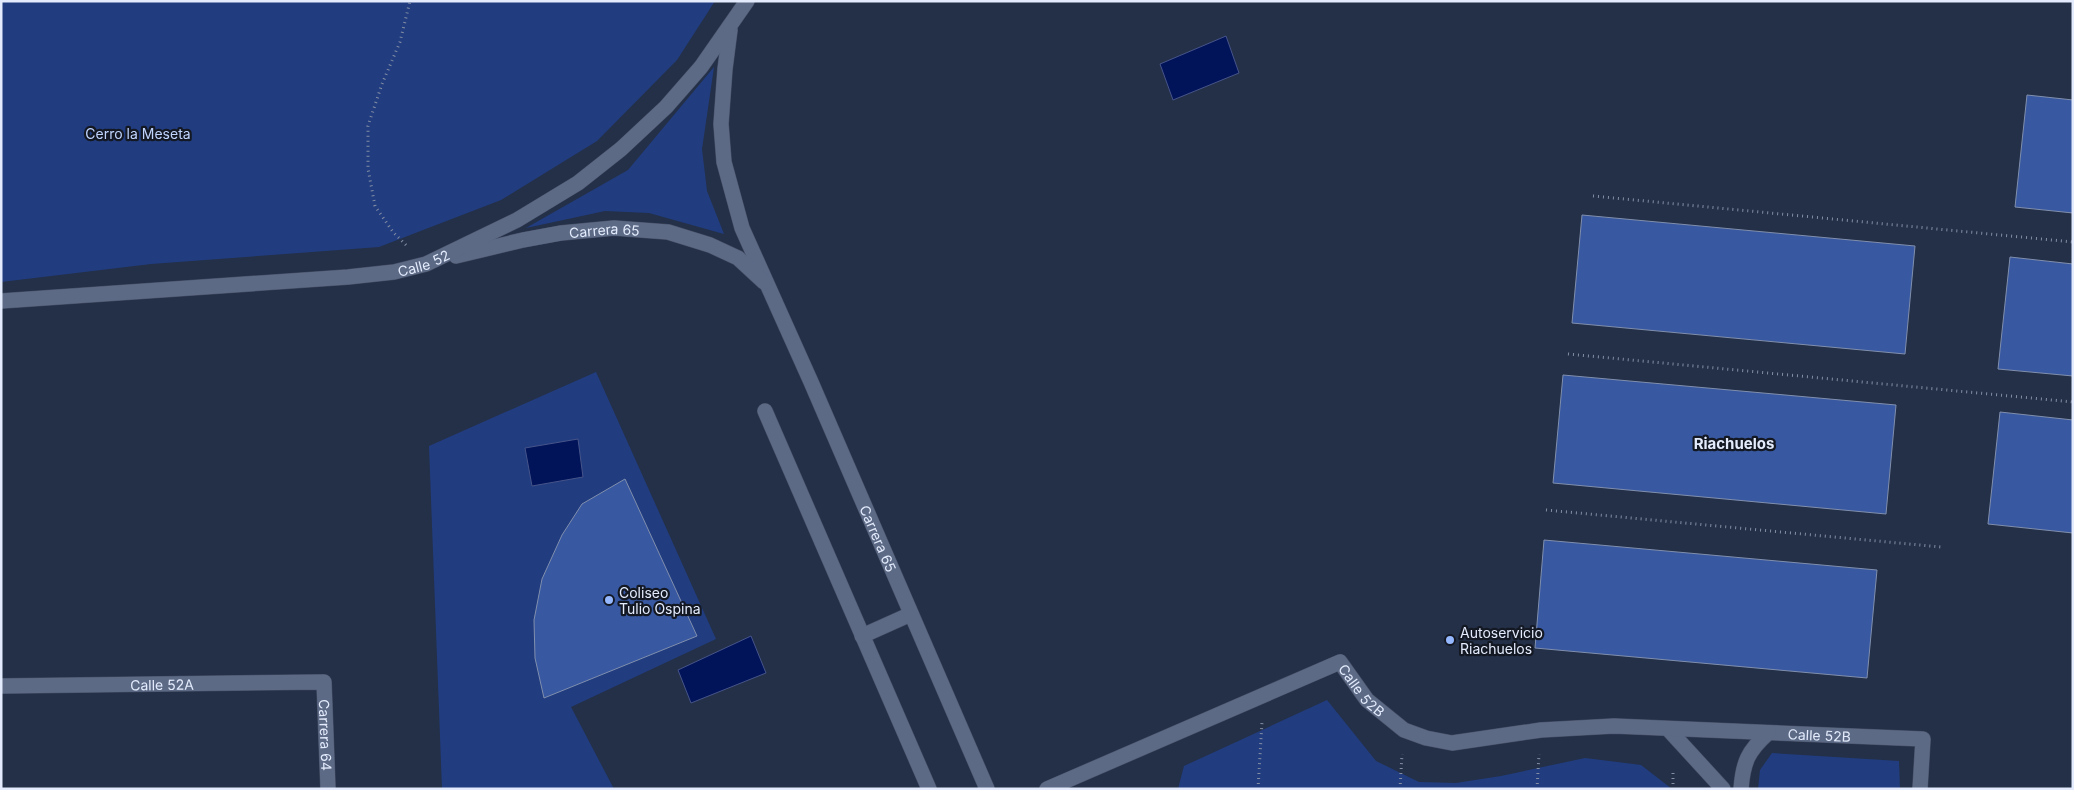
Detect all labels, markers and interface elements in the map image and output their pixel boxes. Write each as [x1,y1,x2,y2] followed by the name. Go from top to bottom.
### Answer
[85,125,191,142] park label: Cerro la Meseta
[568,219,640,241] street label: Carrera 65
[396,245,452,279] street label: Calle 52
[1694,434,1774,453] district label: Riachuelos
[857,502,900,574] street label: Carrera 65
[619,584,701,617] place label: Coliseo Tulio Ospina
[603,594,615,606] marker: Coliseo Tulio Ospina
[1460,624,1543,657] place label: Autoservicio Riachuelos
[1444,634,1456,646] marker: Autoservicio Riachuelos
[1335,660,1388,720] street label: Calle 52B
[130,675,194,693] street label: Calle 52A
[316,699,336,771] street label: Carrera 64
[1787,725,1851,744] street label: Calle 52B

